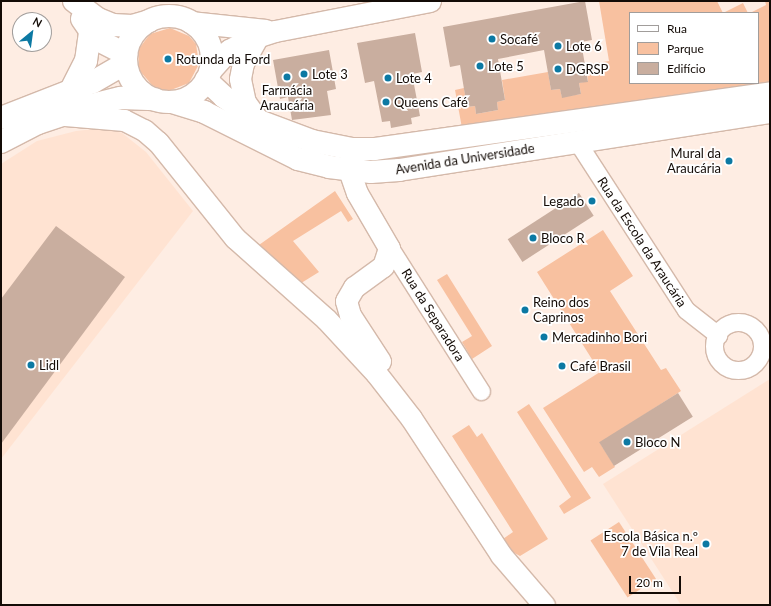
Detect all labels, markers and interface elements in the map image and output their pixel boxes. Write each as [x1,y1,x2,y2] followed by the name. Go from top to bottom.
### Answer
[12,12,52,52] north arrow
[629,12,759,84] legend
[31,14,44,30] text: N
[667,21,687,36] text: Rua
[500,31,538,47] place label: Socafé
[487,34,497,44] marker: Socafé
[566,38,602,54] place label: Lote 6
[553,41,563,51] marker: Lote 6
[667,41,704,56] text: Parque
[176,51,270,67] place label: Rotunda da Ford
[163,54,173,64] marker: Rotunda da Ford
[488,58,524,74] place label: Lote 5
[475,61,485,71] marker: Lote 5
[566,61,608,77] place label: DGRSP
[667,61,706,76] text: Edifício
[553,64,563,74] marker: DGRSP
[312,66,348,82] place label: Lote 3
[299,69,309,79] marker: Lote 3
[396,70,432,86] place label: Lote 4
[282,72,292,82] marker: Farmácia Araucária
[383,73,393,83] marker: Lote 4
[260,83,314,114] place label: Farmácia Araucária
[394,94,468,110] place label: Queens Café
[381,97,391,107] marker: Queens Café
[394,140,536,178] street label: Avenida da Universidade
[667,146,721,177] place label: Mural da Araucária
[724,156,734,166] marker: Mural da Araucária
[594,174,690,310] street label: Rua da Escola da Araucária
[543,193,584,209] place label: Legado
[587,196,597,206] marker: Legado
[541,230,585,246] place label: Bloco R
[528,233,538,243] marker: Bloco R
[398,266,468,364] street label: Rua da Separadora
[533,295,589,326] place label: Reino dos Caprinos
[520,305,530,315] marker: Reino dos Caprinos
[552,329,647,345] place label: Mercadinho Bori
[539,332,549,342] marker: Mercadinho Bori
[39,357,59,373] place label: Lidl
[570,358,631,374] place label: Café Brasil
[26,360,36,370] marker: Lidl
[557,361,567,371] marker: Café Brasil
[635,434,680,450] place label: Bloco N
[622,437,632,447] marker: Bloco N
[604,529,698,560] place label: Escola Básica n.º 7 de Vila Real
[701,539,711,549] marker: Escola Básica n.º 7 de Vila Real
[631,568,683,594] scale bar
[636,575,663,590] text: 20 m

